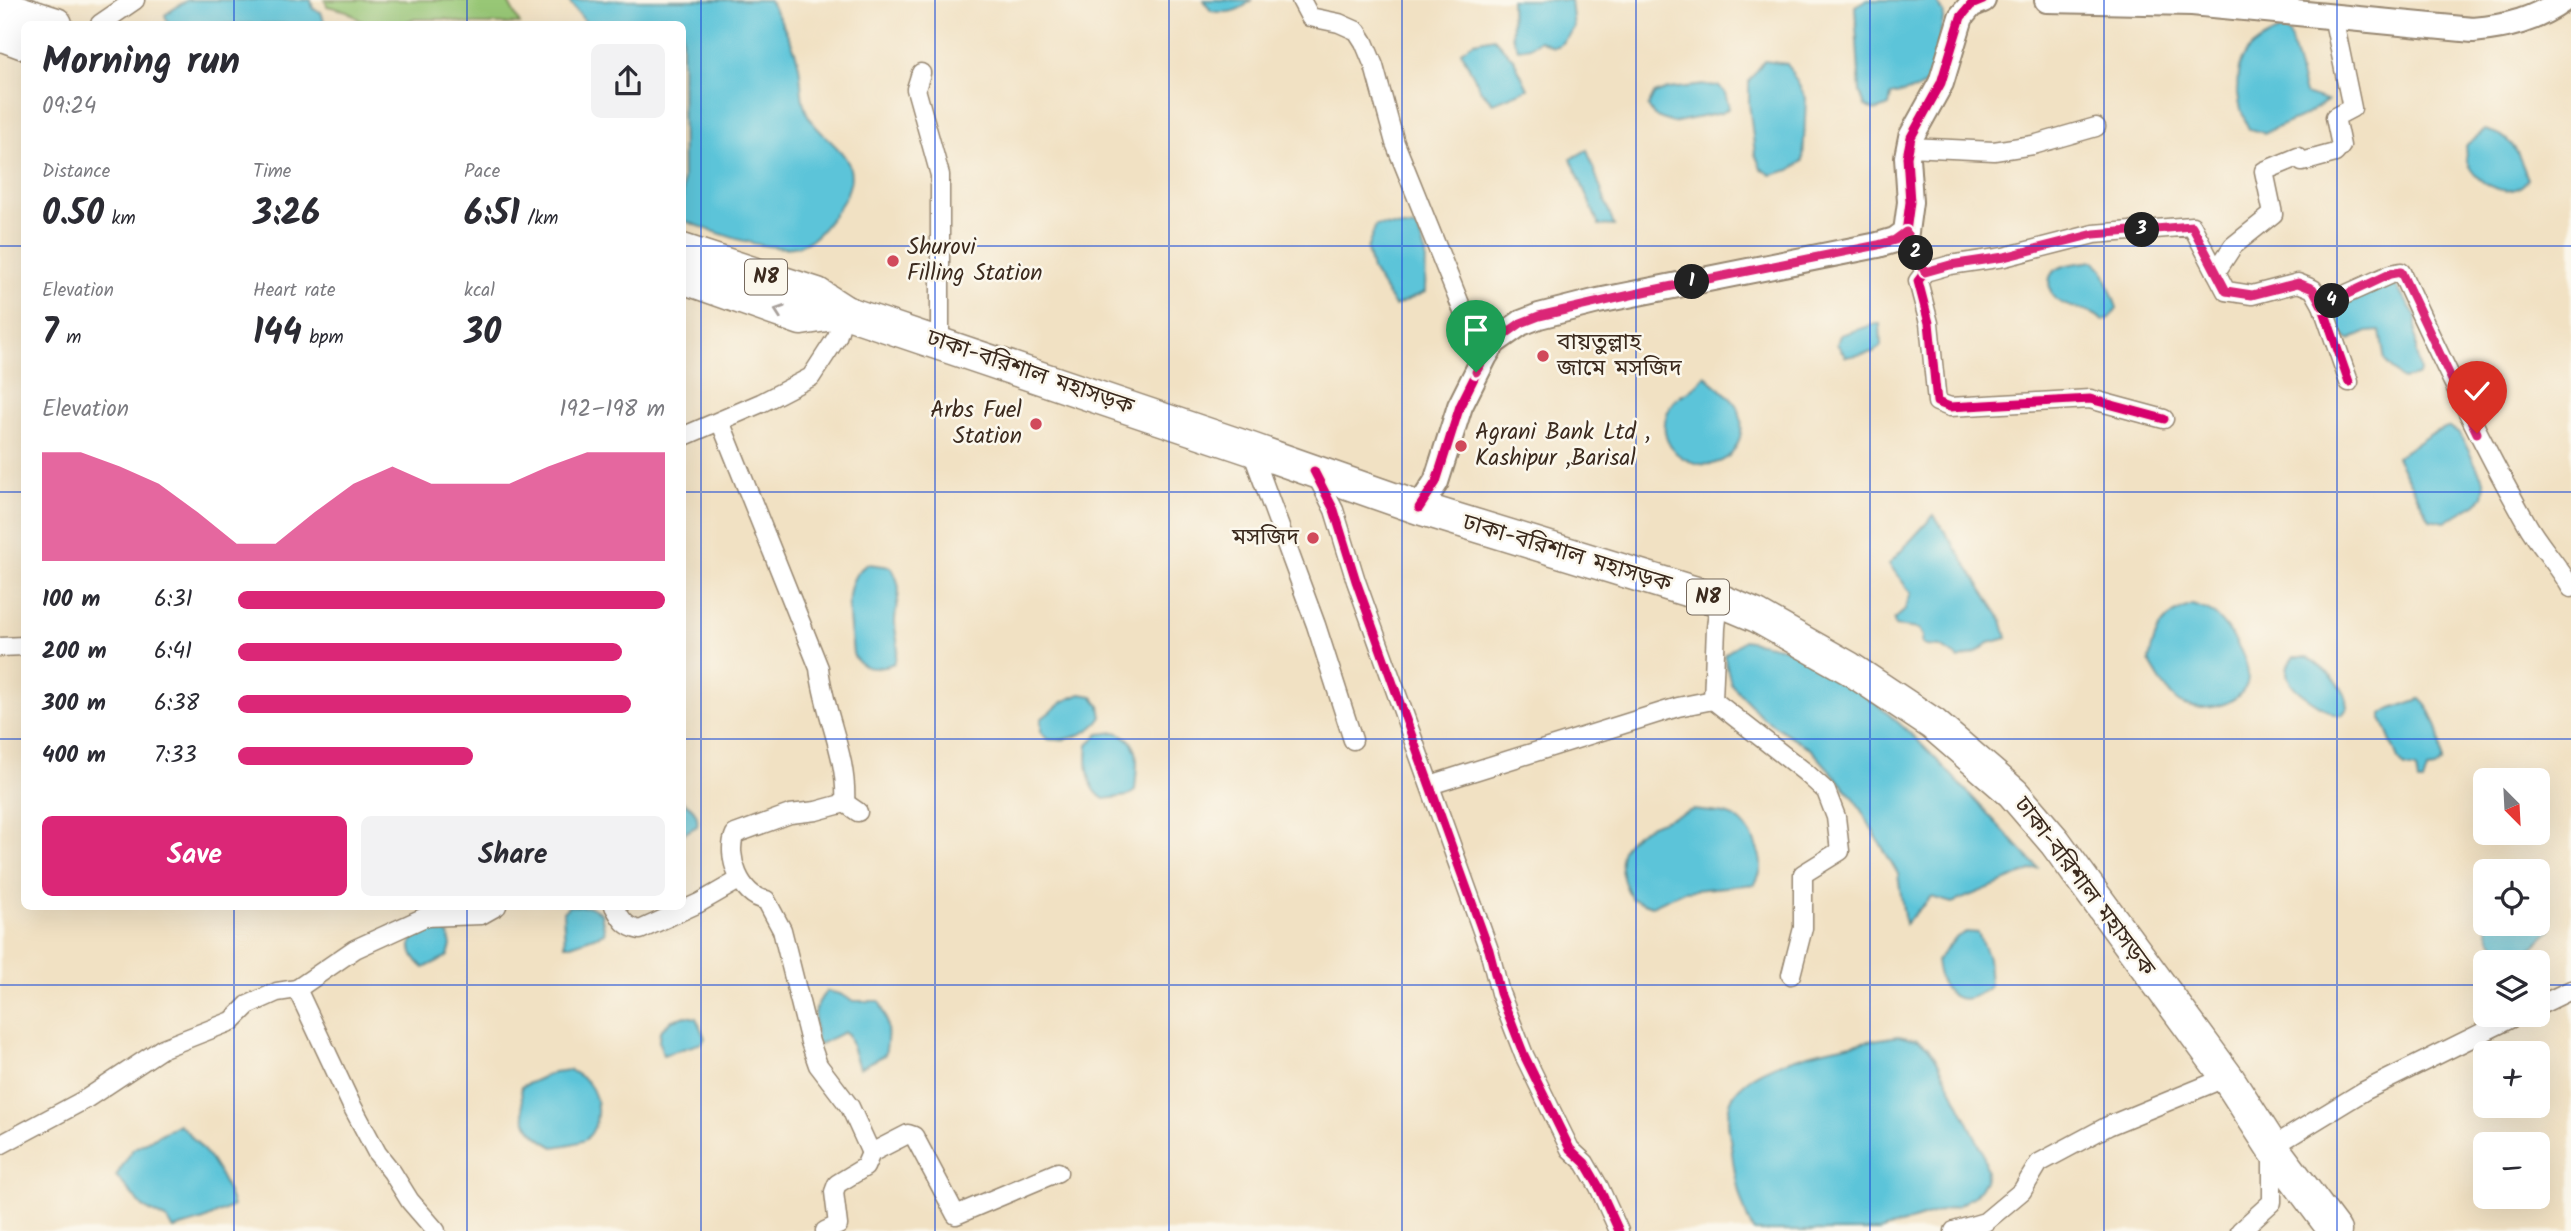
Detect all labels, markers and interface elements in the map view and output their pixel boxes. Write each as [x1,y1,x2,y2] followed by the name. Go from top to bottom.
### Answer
[42,33,240,93] text: Morning run
[591,44,665,118] button: share
[42,89,96,125] text: 09:24
[42,157,110,187] text: Distance
[253,157,291,187] text: Time
[464,157,500,187] text: Pace
[42,187,104,243] text: 0.50
[253,187,320,243] text: 3:26
[464,187,520,243] text: 6:51
[104,204,136,234] text: km
[520,204,558,234] text: /km
[2124,212,2160,247] pin: 3
[2136,214,2147,244] text: 3
[907,230,1043,292] place label: Shurovi Filling Station
[1898,236,1934,270] pin: 2
[1910,237,1921,267] text: 2
[885,253,901,269] marker: Shurovi Filling Station
[745,260,787,294] road number: N8
[1674,264,1710,300] pin: 1
[1689,266,1694,296] text: 1
[42,276,114,306] text: Elevation
[253,276,336,306] text: Heart rate
[464,276,495,306] text: kcal
[2314,284,2350,318] pin: 4
[2326,285,2337,315] text: 4
[1446,300,1506,372] pin
[773,305,785,319] one-way arrow
[42,306,59,362] text: 7
[253,306,302,362] text: 144
[464,306,501,362] text: 30
[1457,311,1495,349] icon: arrive
[921,320,1139,425] street label: ঢাকা-বরিশাল মহাসড়ক
[59,323,81,353] text: m
[302,323,344,353] text: bpm
[1556,325,1682,387] place label: বায়তুল্লাহ জামে মসজিদ
[1535,348,1551,364] marker: বায়তুল্লাহ জামে মসজিদ
[2447,361,2507,433] pin
[2458,372,2496,410] icon: check
[42,392,129,428] text: Elevation
[559,392,665,428] text: 192–198 m
[930,393,1022,455] place label: Arbs Fuel Station
[1475,415,1650,477] place label: Agrani Bank Ltd , Kashipur ,Barisal
[1028,416,1044,432] marker: Arbs Fuel Station
[1453,438,1469,454] marker: Agrani Bank Ltd , Kashipur ,Barisal
[1457,505,1676,603] street label: ঢাকা-বরিশাল মহাসড়ক
[1231,520,1299,556] place label: মসজিদ
[1305,530,1321,546] marker: মসজিদ
[1687,580,1729,614] road number: N8
[42,582,100,618] text: 100 m
[154,582,193,618] text: 6:31
[42,634,107,670] text: 200 m
[154,634,192,670] text: 6:41
[42,686,106,722] text: 300 m
[154,686,199,722] text: 6:38
[42,738,106,774] text: 400 m
[154,738,197,774] text: 7:33
[2473,768,2550,845] north arrow
[2473,768,2550,1209] map controls
[2004,789,2164,985] street label: ঢাকা-বরিশাল মহাসড়ক
[42,816,347,896] button: Save
[361,816,665,896] button: Share
[2473,859,2550,936] button: locate
[2473,950,2550,1027] button: layers
[2473,1041,2550,1118] button: +
[2473,1132,2550,1209] button: −

